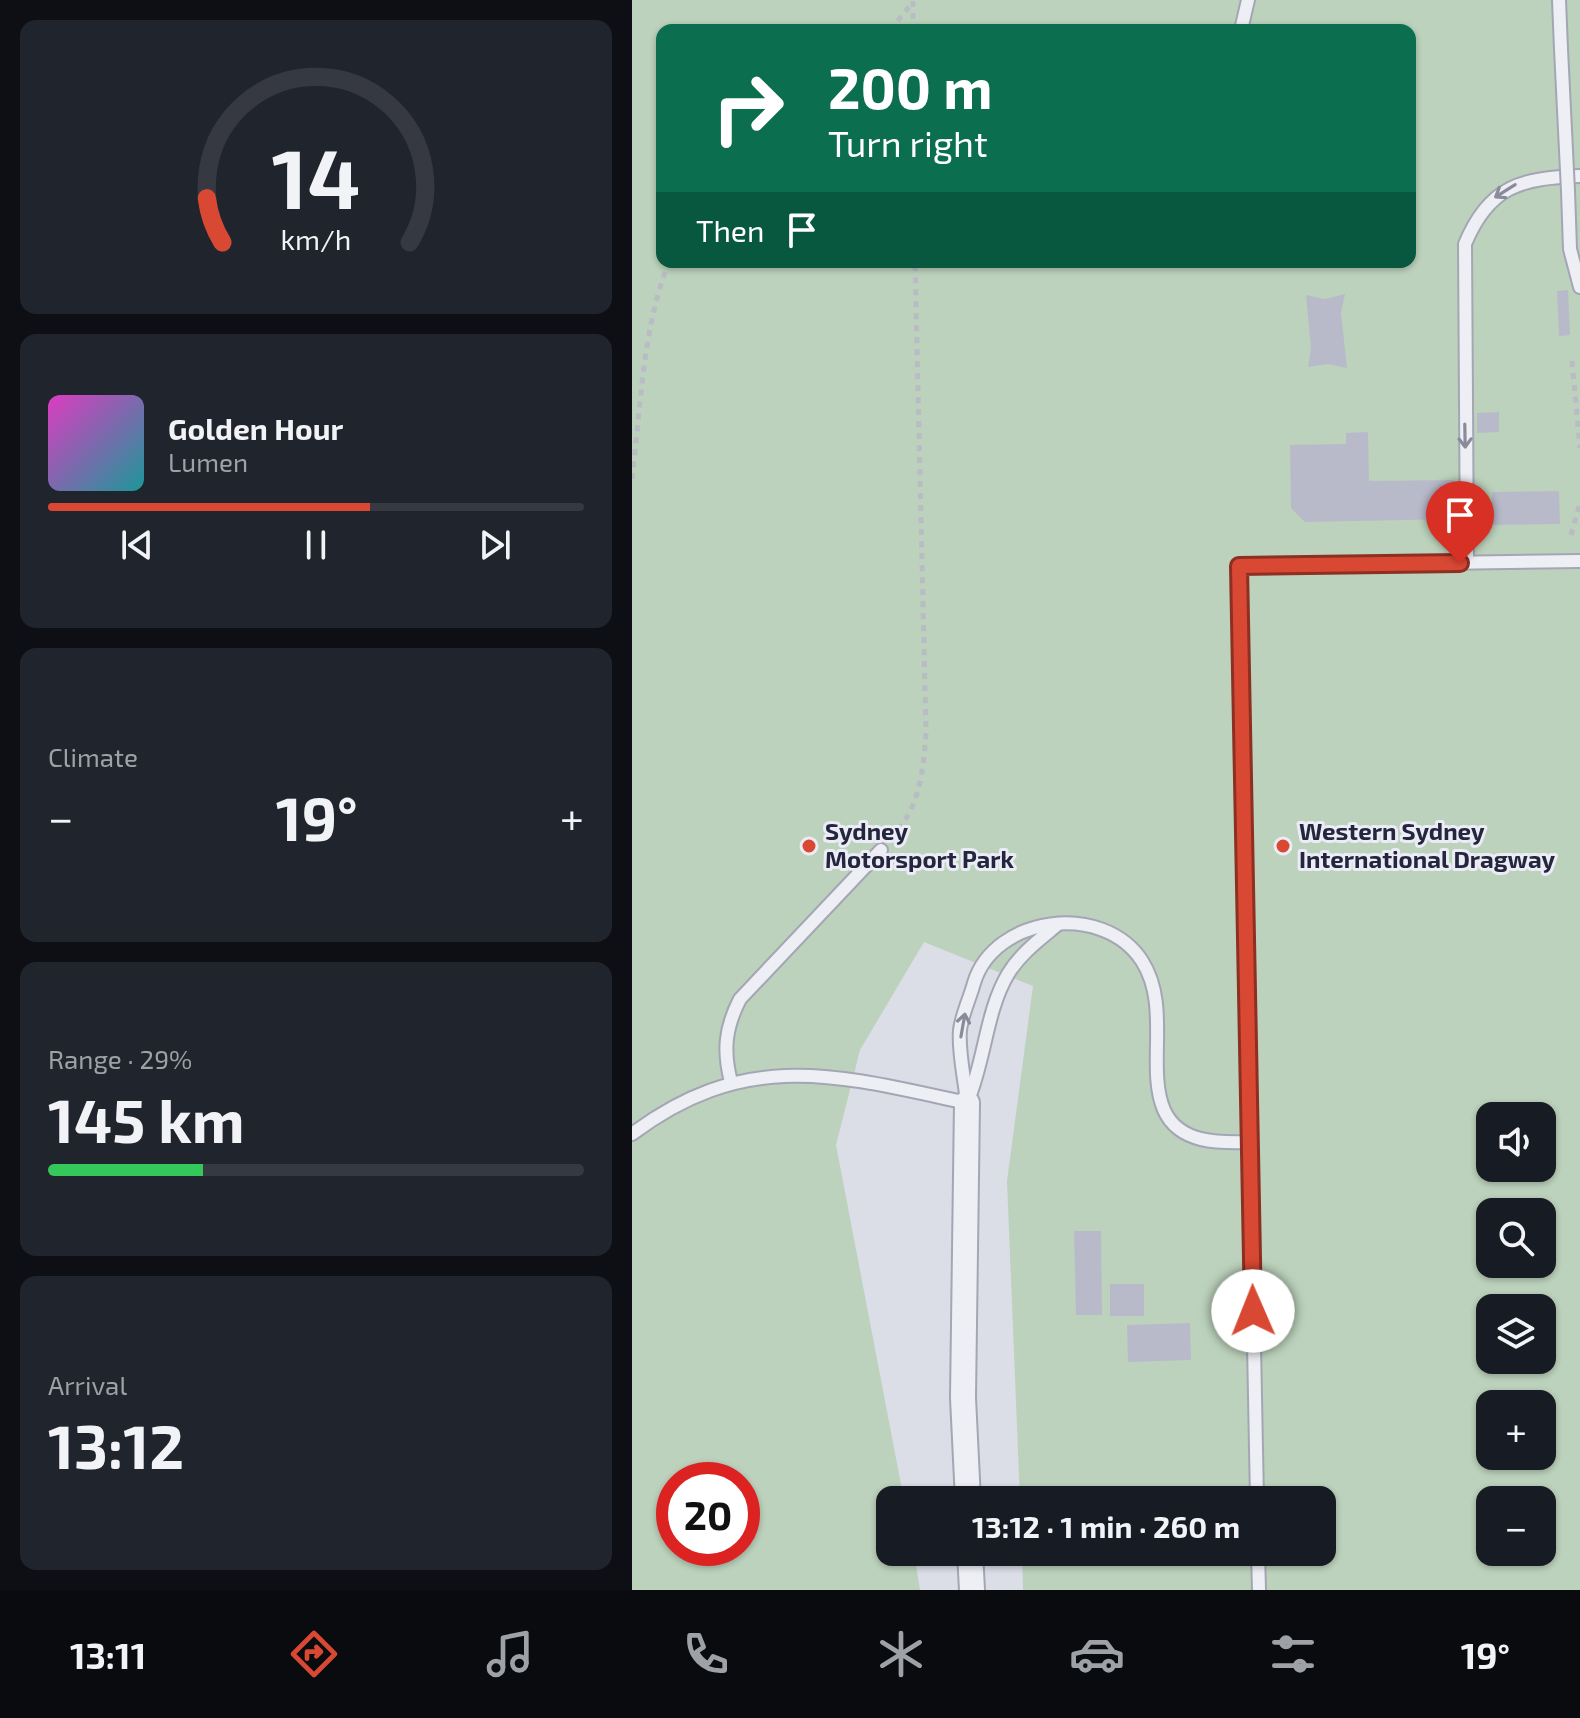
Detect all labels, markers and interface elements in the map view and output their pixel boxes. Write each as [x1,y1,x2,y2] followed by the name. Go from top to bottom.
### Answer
[828,53,993,120] text: 200 m
[696,56,800,160] icon: right
[828,121,988,164] text: Turn right
[272,126,360,226] text: 14
[1494,184,1517,200] one-way arrow
[780,208,824,252] icon: arrive
[696,212,764,248] text: Then
[281,221,351,256] text: km/h
[168,410,343,446] text: Golden Hour
[1457,422,1473,449] one-way arrow
[168,446,248,477] text: Lumen
[1426,481,1494,563] pin
[1438,493,1482,537] icon: arrive
[115,523,159,567] icon: previous
[294,523,338,567] icon: pause
[473,523,517,567] icon: next
[48,741,138,772] text: Climate
[276,781,358,853] text: 19°
[48,790,74,843] text: −
[560,790,584,843] text: +
[825,816,1015,873] place label: Sydney Motorsport Park
[1299,816,1555,873] place label: Western Sydney International Dragway
[800,837,818,855] marker: Sydney Motorsport Park
[1274,837,1292,855] marker: Western Sydney International Dragway
[957,1013,972,1039] one-way arrow
[48,1043,192,1074] text: Range · 29%
[48,1083,245,1155] text: 145 km
[1476,1102,1556,1566] map controls
[1476,1102,1556,1182] button: sound
[1476,1198,1556,1278] button: search
[1211,1269,1295,1353] position arrow
[1476,1294,1556,1374] button: layers
[48,1369,127,1400] text: Arrival
[1476,1390,1556,1470] button: +
[48,1409,184,1481] text: 13:12
[656,1462,760,1566] speed limit sign: 20
[1476,1486,1556,1566] button: −
[972,1508,1240,1544] text: 13:12 · 1 min · 260 m
[286,1626,342,1682] icon: directions
[482,1626,538,1682] icon: music
[678,1626,734,1682] icon: phone
[873,1626,929,1682] icon: climate
[1069,1626,1125,1682] icon: car
[1265,1626,1321,1682] icon: filters
[70,1633,146,1676] text: 13:11
[1461,1633,1510,1676] text: 19°

